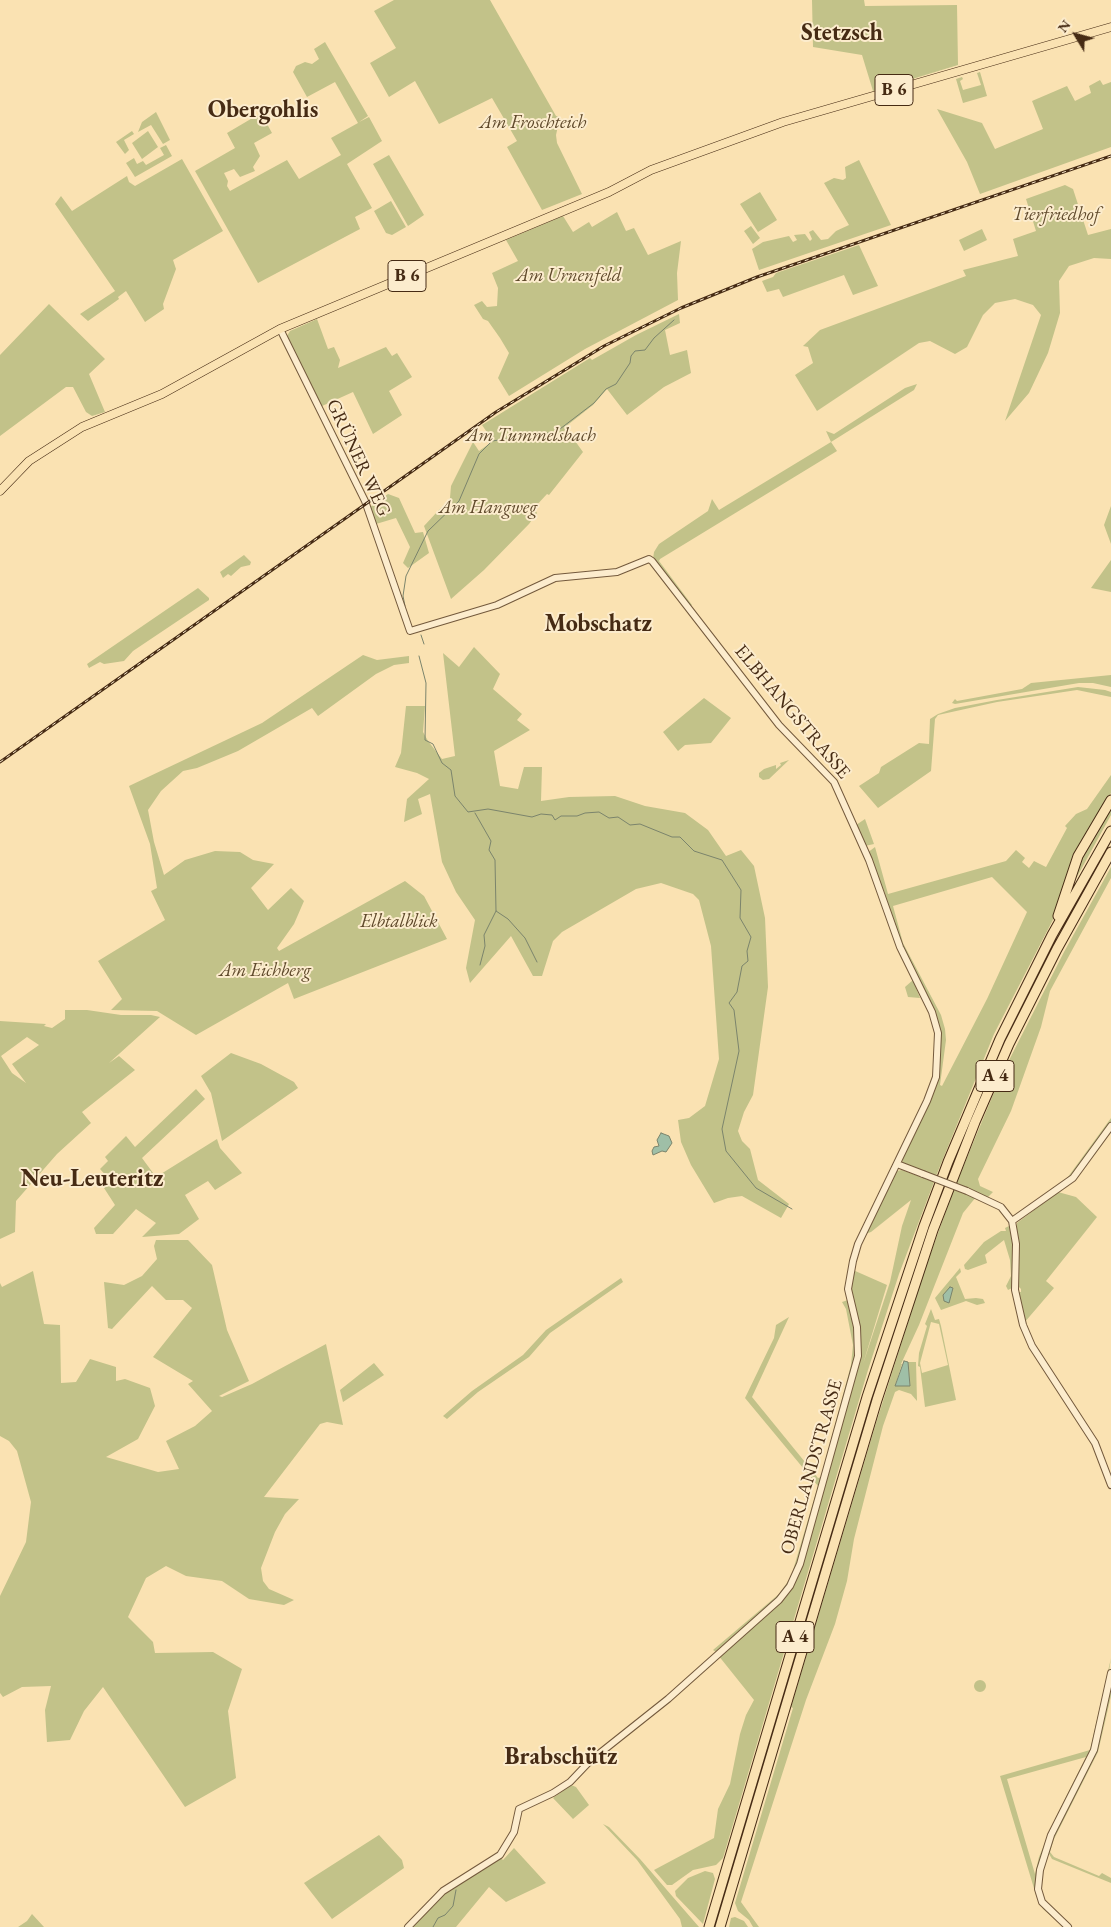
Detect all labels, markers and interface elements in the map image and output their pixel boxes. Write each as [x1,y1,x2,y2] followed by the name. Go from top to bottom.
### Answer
[1051,10,1101,60] north arrow
[1053,16,1075,36] text: N
[801,19,883,47] district label: Stetzsch
[875,74,913,106] road number: B 6
[208,96,318,124] district label: Obergohlis
[479,112,587,134] park label: Am Froschteich
[1012,204,1100,226] park label: Tierfriedhof
[388,260,426,292] road number: B 6
[516,265,622,287] park label: Am Urnenfeld
[321,396,395,520] street label: GRÜNER WEG
[466,425,596,447] park label: Am Tummelsbach
[439,497,537,519] park label: Am Hangweg
[544,610,652,638] district label: Mobschatz
[729,640,855,784] street label: ELBHANGSTRASSE
[360,911,438,933] park label: Elbtalblick
[219,960,311,982] park label: Am Eichberg
[976,1060,1014,1092] road number: A 4
[21,1165,163,1193] district label: Neu-Leuteritz
[776,1377,848,1557] street label: OBERLANDSTRASSE
[776,1621,814,1652] road number: A 4
[505,1743,617,1771] district label: Brabschütz

